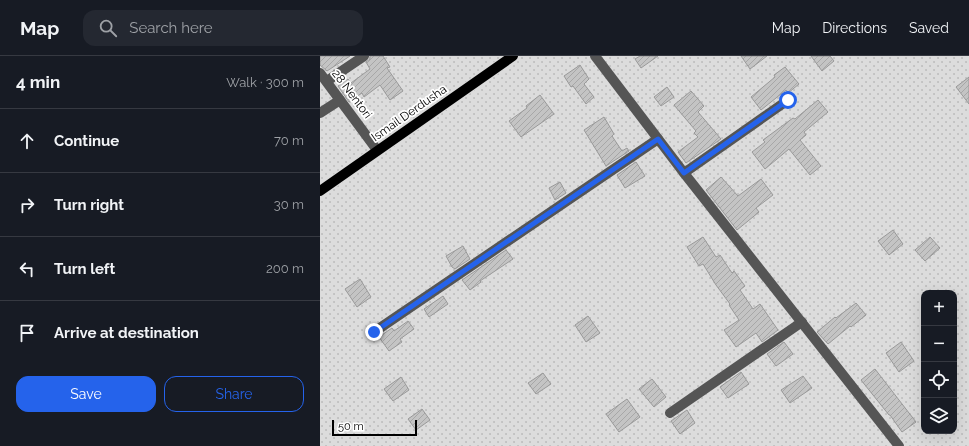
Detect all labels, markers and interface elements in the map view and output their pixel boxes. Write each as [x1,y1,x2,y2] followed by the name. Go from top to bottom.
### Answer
[83,10,363,46] search box
[20,17,59,39] text: Map
[97,17,119,39] icon: search
[129,19,213,37] text: Search here
[772,20,800,36] text: Map
[822,20,887,36] text: Directions
[909,20,949,36] text: Saved
[329,67,375,121] street label: 28 Nentori
[16,72,60,92] text: 4 min
[226,75,304,90] text: Walk · 300 m
[369,82,449,144] street label: Ismail Derdusha
[779,91,797,109] route start
[16,130,38,152] icon: ahead
[54,132,119,150] text: Continue
[274,133,304,148] text: 70 m
[16,194,38,216] icon: right
[54,196,124,214] text: Turn right
[274,197,304,212] text: 30 m
[16,258,38,280] icon: left
[54,260,115,278] text: Turn left
[266,261,304,276] text: 200 m
[921,290,957,434] map controls
[921,290,957,326] button: +
[16,322,38,344] icon: arrive
[365,323,383,341] route end
[54,324,199,342] text: Arrive at destination
[921,326,957,362] button: −
[921,362,957,398] button: locate
[16,376,156,412] button: Save
[164,376,304,412] button: Share
[921,398,957,434] button: layers
[332,418,417,437] scale bar
[338,420,364,433] text: 50 m

